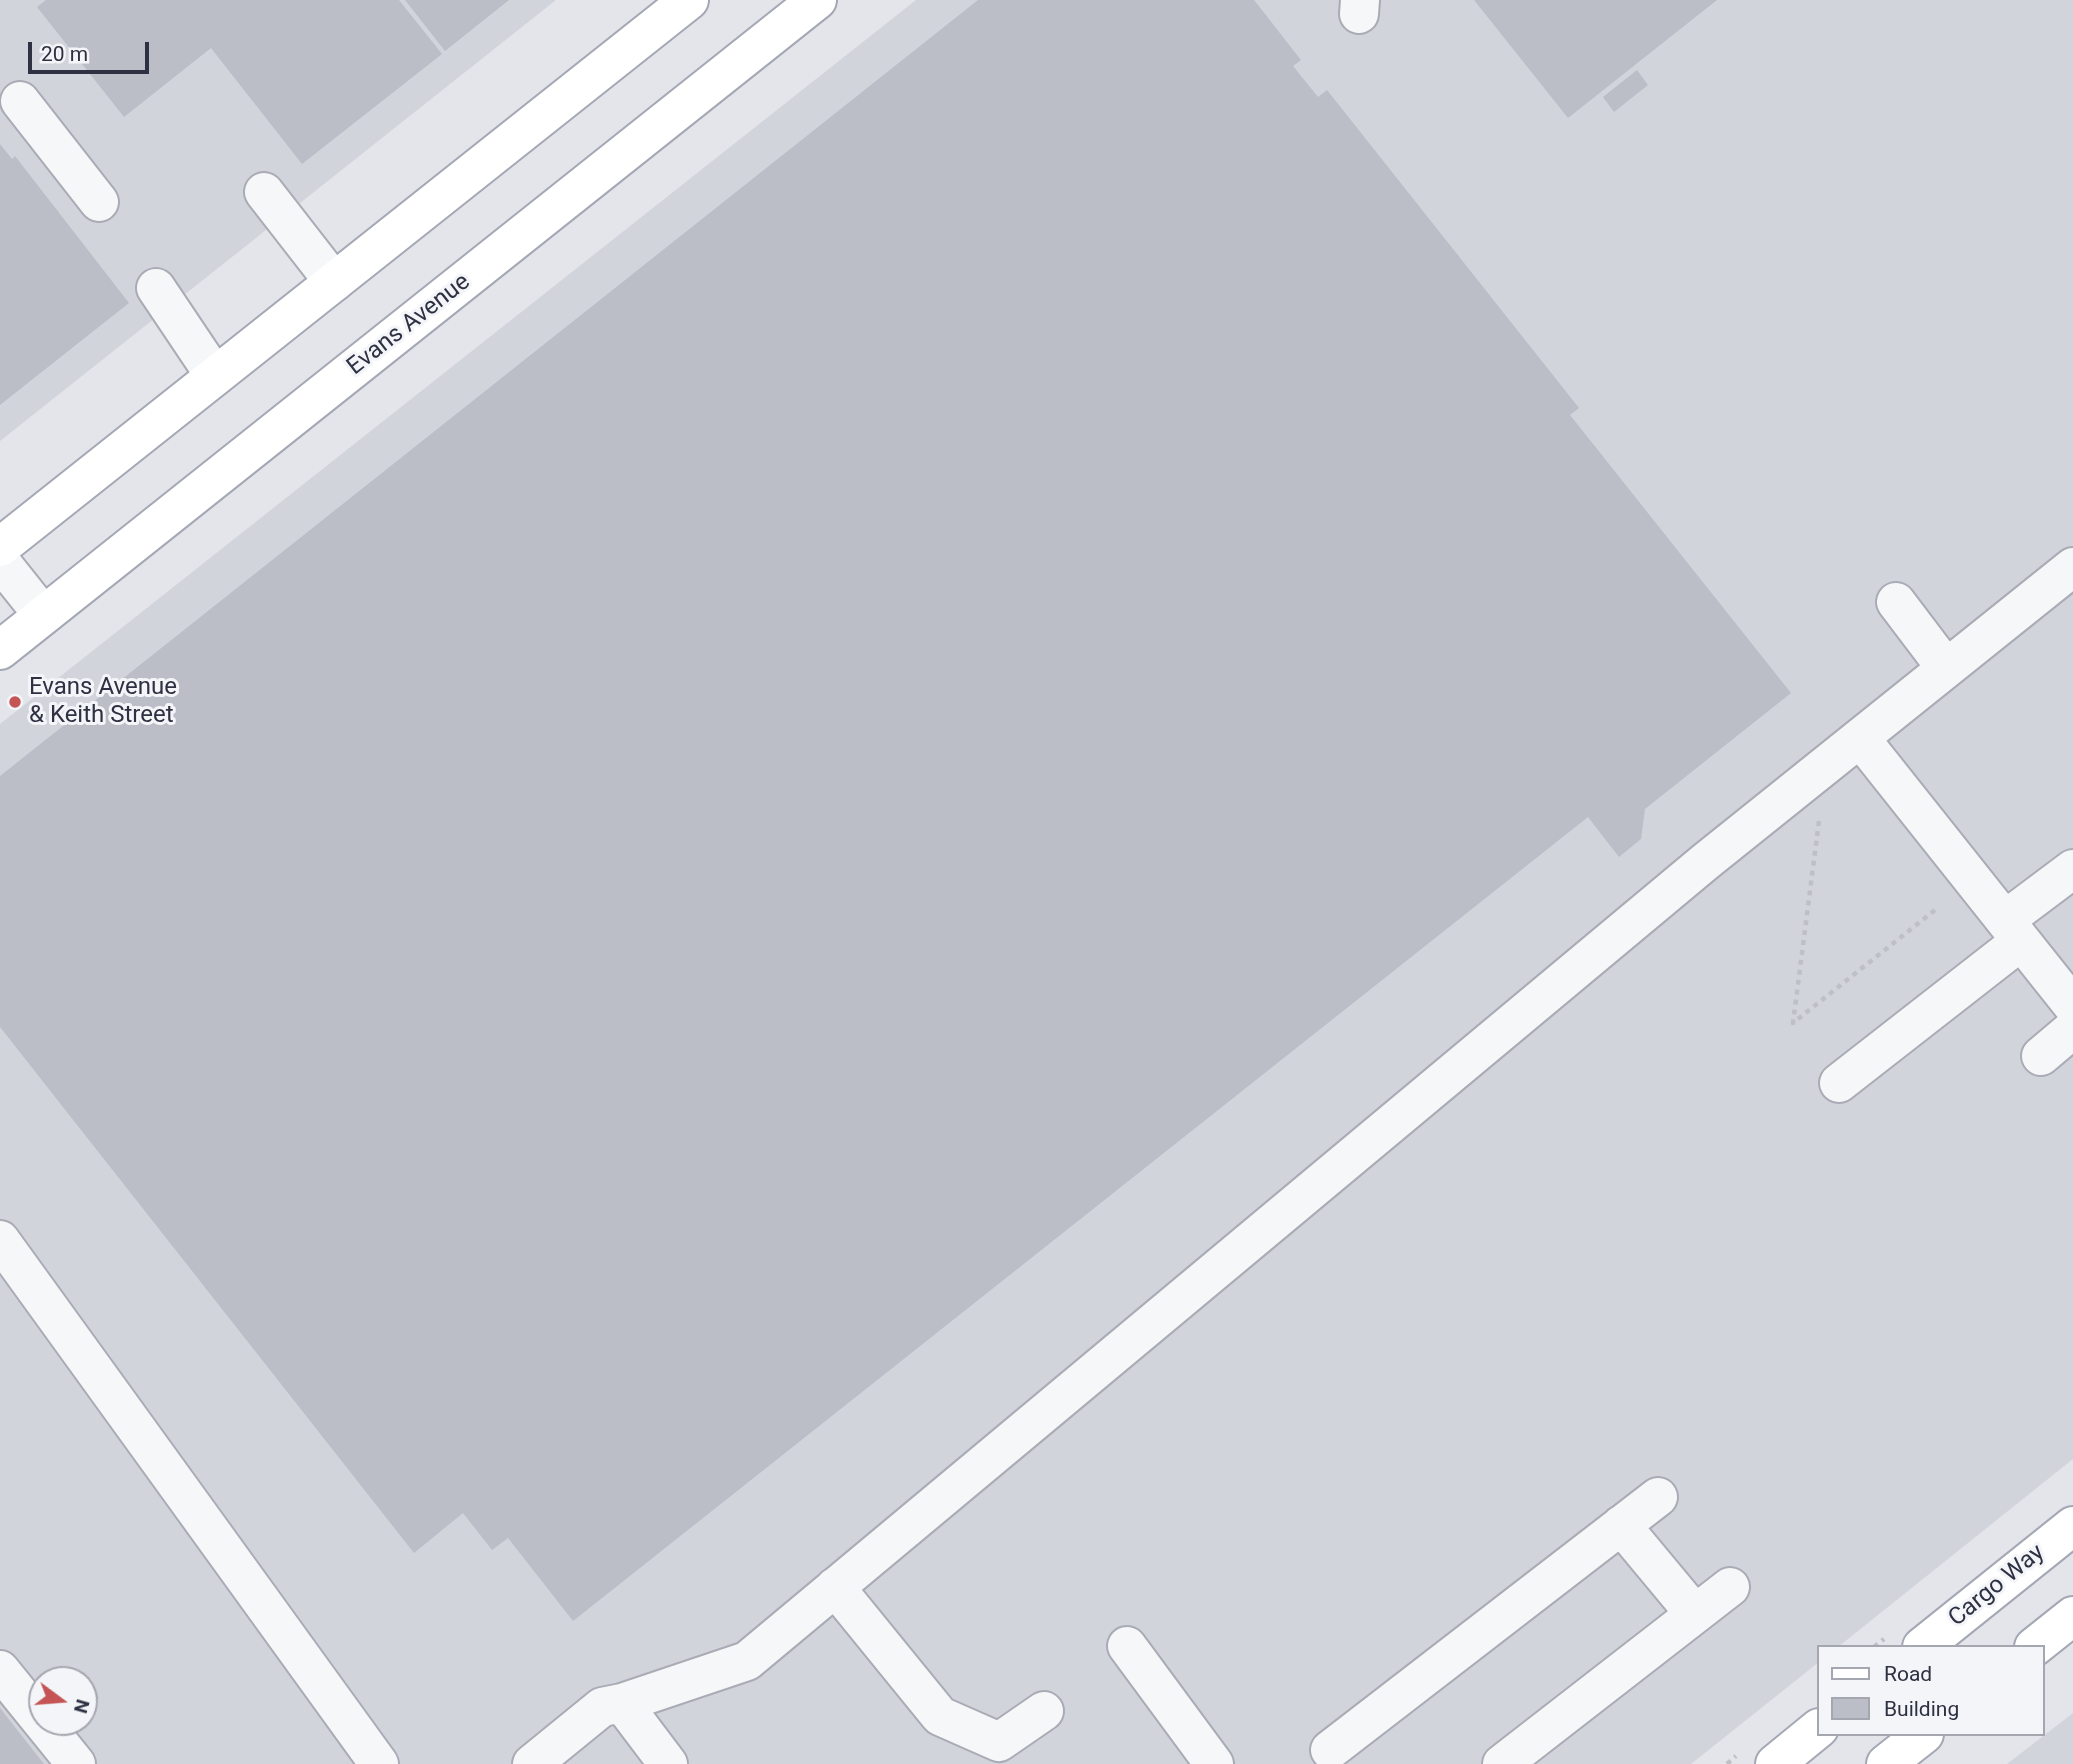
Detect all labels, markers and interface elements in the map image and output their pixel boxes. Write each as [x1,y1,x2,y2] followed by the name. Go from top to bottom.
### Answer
[32,28,152,72] scale bar
[41,42,88,66] text: 20 m
[342,268,476,382] street label: Evans Avenue
[29,674,177,730] place label: Evans Avenue & Keith Street
[7,694,23,710] marker: Evans Avenue & Keith Street
[1943,1539,2051,1633] street label: Cargo Way
[1818,1645,2045,1736] legend
[1884,1662,1932,1686] text: Road
[28,1666,98,1736] north arrow
[69,1697,95,1716] text: N
[1884,1697,1959,1721] text: Building

